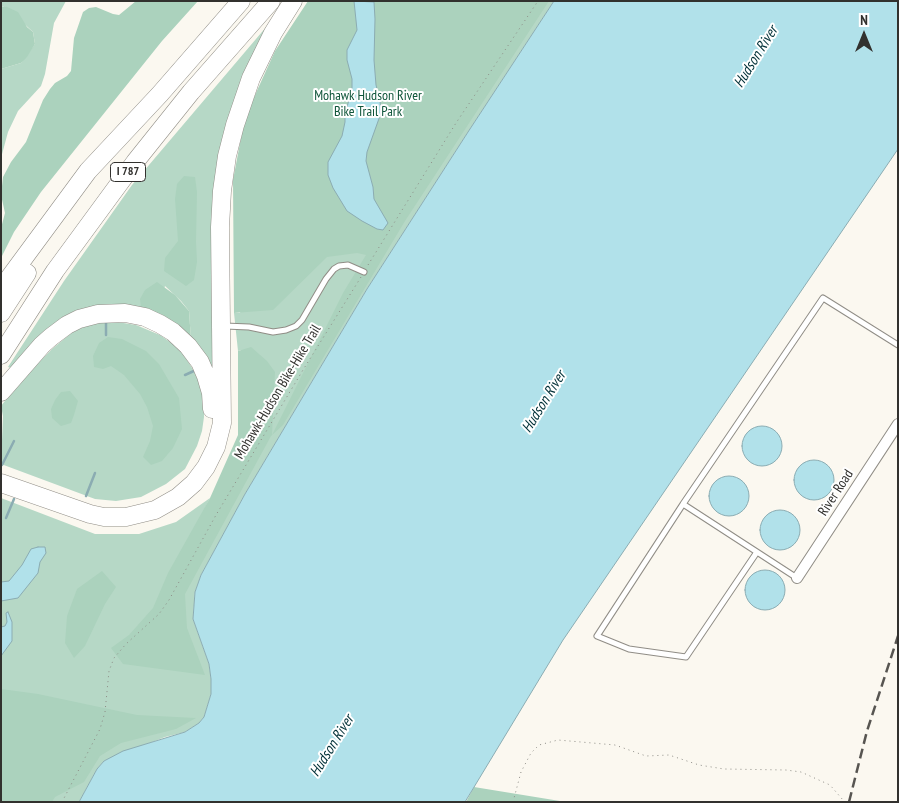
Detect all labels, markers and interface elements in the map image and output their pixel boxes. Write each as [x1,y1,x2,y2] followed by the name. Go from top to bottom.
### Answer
[839,10,889,60] north arrow
[860,11,868,29] text: N
[730,23,782,91] water label: Hudson River
[314,88,422,120] park label: Mohawk Hudson River Bike Trail Park
[110,162,146,182] road number: I 787
[231,322,325,462] street label: Mohawk-Hudson Bike-Hike Trail
[518,368,570,436] water label: Hudson River
[815,467,857,519] street label: River Road
[306,712,358,780] water label: Hudson River

